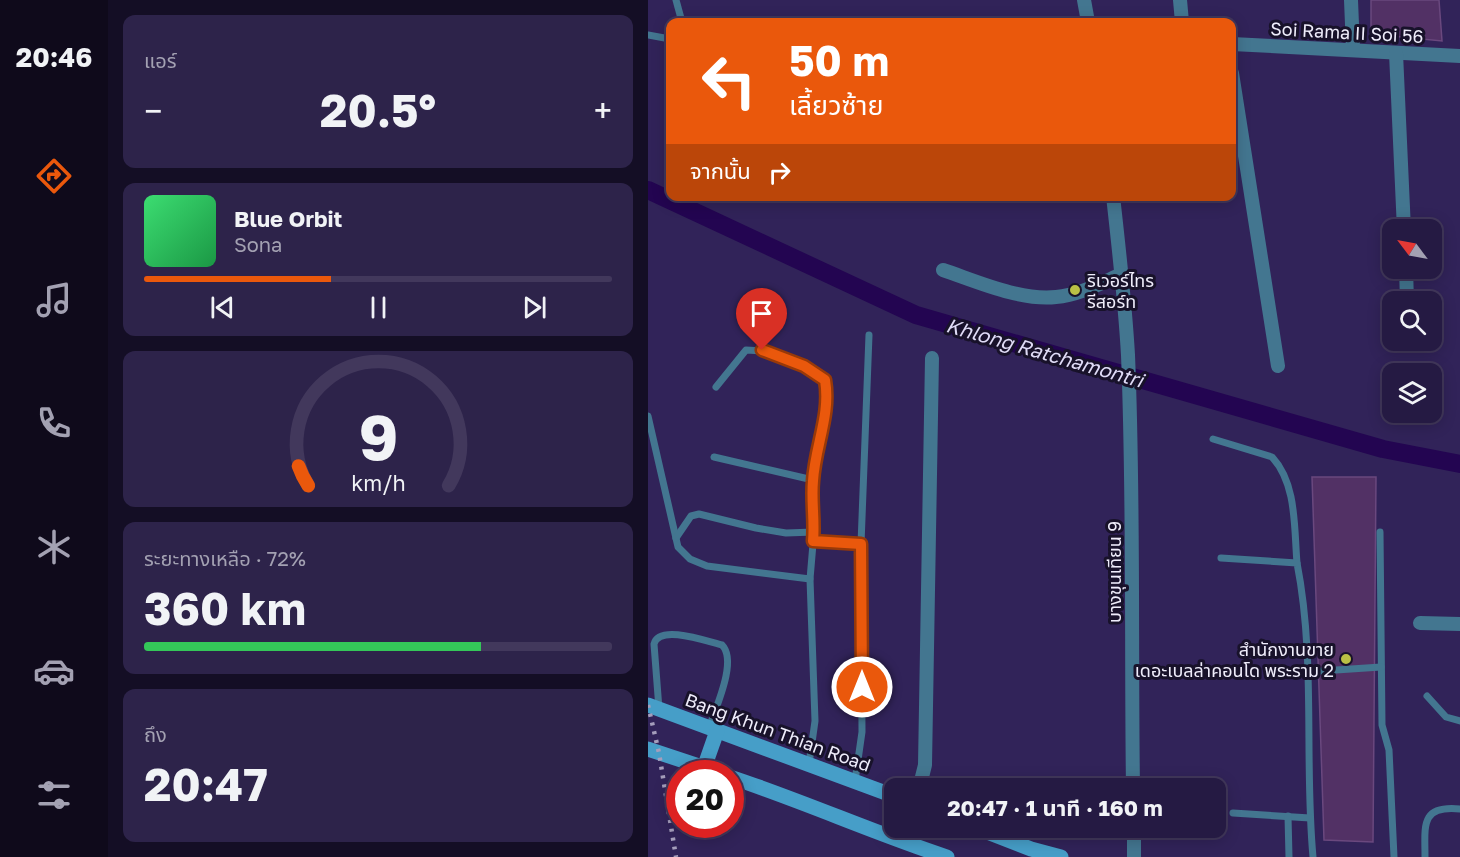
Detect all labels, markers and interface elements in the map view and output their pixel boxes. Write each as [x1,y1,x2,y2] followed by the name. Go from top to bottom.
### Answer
[1270,17,1424,47] street label: Soi Rama II Soi 56
[789,35,889,85] text: 50 m
[16,41,92,73] text: 20:46
[690,42,768,120] icon: left
[144,48,176,72] text: แอร์
[320,83,436,137] text: 20.5°
[789,89,883,121] text: เลี้ยวซ้าย
[144,91,162,130] text: −
[594,91,612,130] text: +
[33,155,75,197] icon: directions
[763,156,796,189] icon: right
[690,157,751,184] text: จากนั้น
[234,205,342,232] text: Blue Orbit
[1382,219,1442,279] north arrow
[1382,219,1442,423] map controls
[234,232,282,256] text: Sona
[1087,269,1154,312] place label: ริเวอร์ไทร รีสอร์ท
[33,279,75,321] icon: music
[1068,283,1082,297] marker: ริเวอร์ไทร รีสอร์ท
[736,288,787,350] pin
[206,291,239,324] icon: previous
[362,291,395,324] icon: pause
[518,291,551,324] icon: next
[1382,291,1442,351] button: search
[745,297,778,330] icon: arrive
[943,312,1149,393] water label: Khlong Ratchamontri
[1382,363,1442,423] button: layers
[358,399,398,474] text: 9
[33,402,75,444] icon: phone
[351,470,405,496] text: km/h
[1103,521,1126,623] street label: บางขุนเทียน 9
[33,526,75,568] icon: climate
[144,546,306,570] text: ระยะทางเหลือ · 72%
[144,581,306,635] text: 360 km
[1135,638,1334,681] place label: สำนักงานขาย เดอะเบลล่าคอนโด พระราม 2
[33,650,75,692] icon: car
[1339,652,1353,666] marker: สำนักงานขาย เดอะเบลล่าคอนโด พระราม 2
[830,655,894,719] position arrow
[682,688,874,776] street label: Bang Khun Thian Road
[144,722,167,746] text: ถึง
[144,757,268,811] text: 20:47
[666,760,744,838] speed limit sign: 20
[33,774,75,816] icon: filters
[947,794,1163,821] text: 20:47 · 1 นาที · 160 m

